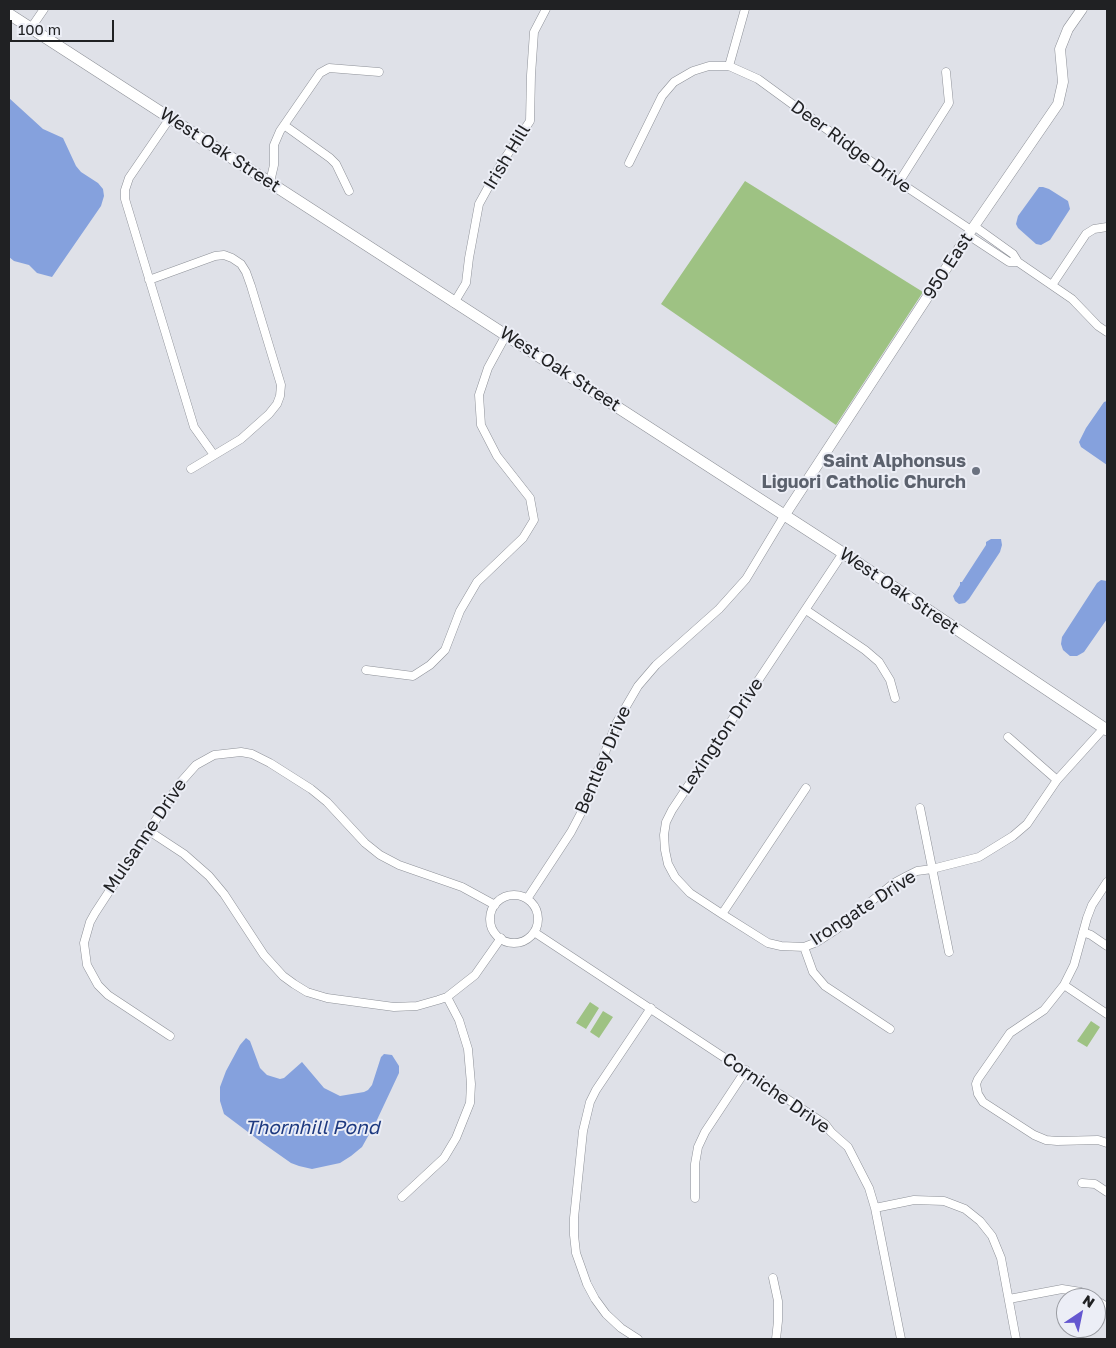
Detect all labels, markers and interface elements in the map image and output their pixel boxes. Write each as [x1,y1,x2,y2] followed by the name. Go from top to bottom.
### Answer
[12,10,116,42] scale bar
[18,20,61,38] text: 100 m
[787,96,915,198] street label: Deer Ridge Drive
[156,103,284,197] street label: West Oak Street
[479,120,535,194] street label: Irish Hill
[919,229,977,303] street label: 950 East
[496,322,624,416] street label: West Oak Street
[761,450,966,492] place label: Saint Alphonsus Liguori Catholic Church
[970,465,982,477] marker: Saint Alphonsus Liguori Catholic Church
[835,543,963,639] street label: West Oak Street
[674,674,768,798] street label: Lexington Drive
[571,703,635,817] street label: Bentley Drive
[99,775,191,897] street label: Mulsanne Drive
[806,866,920,950] street label: Irongate Drive
[718,1048,834,1138] street label: Corniche Drive
[245,1117,379,1139] water label: Thornhill Pond
[1056,1288,1106,1338] north arrow
[1080,1291,1098,1311] text: N

